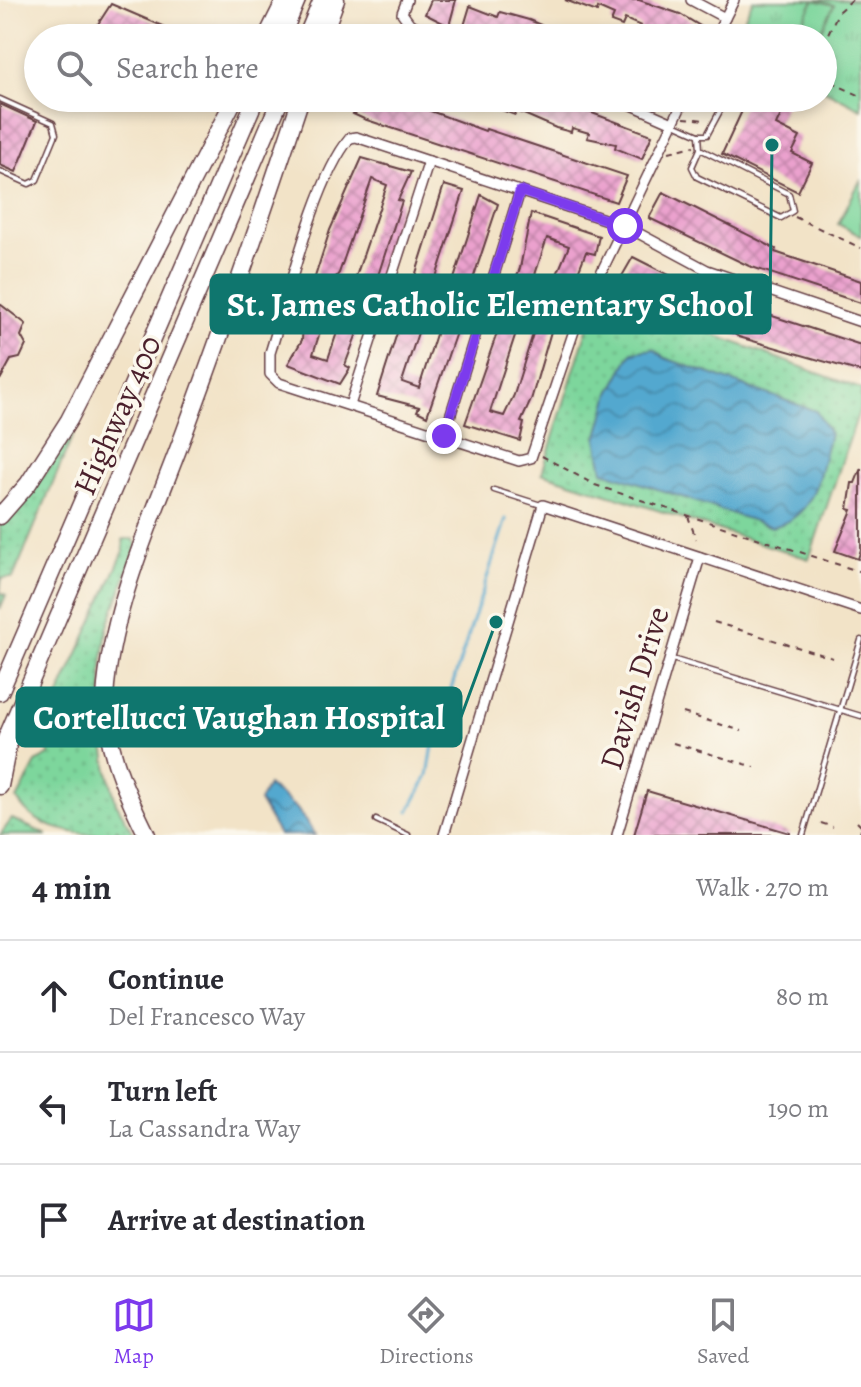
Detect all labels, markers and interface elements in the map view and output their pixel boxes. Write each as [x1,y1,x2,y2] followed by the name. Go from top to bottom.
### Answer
[24,24,837,112] search box
[52,46,96,90] icon: search
[116,48,259,88] text: Search here
[607,208,643,244] route start
[211,275,770,333] callout: St. James Catholic Elementary School
[227,281,753,328] text: St. James Catholic Elementary School
[62,328,172,502] street label: Highway 400
[426,418,462,454] route end
[588,601,680,775] street label: Davish Drive
[17,688,461,746] callout: Cortellucci Vaughan Hospital
[33,694,445,741] text: Cortellucci Vaughan Hospital
[32,864,111,911] text: 4 min
[696,870,829,905] text: Walk · 270 m
[108,959,224,999] text: Continue
[32,974,76,1018] icon: ahead
[776,979,829,1014] text: 80 m
[108,999,305,1034] text: Del Francesco Way
[108,1071,217,1111] text: Turn left
[32,1086,76,1130] icon: left
[768,1091,829,1126] text: 190 m
[108,1111,300,1146] text: La Cassandra Way
[32,1198,76,1242] icon: arrive
[108,1200,365,1240] text: Arrive at destination
[112,1293,156,1371] tab: Map
[379,1293,474,1371] tab: Directions
[697,1293,749,1371] tab: Saved

